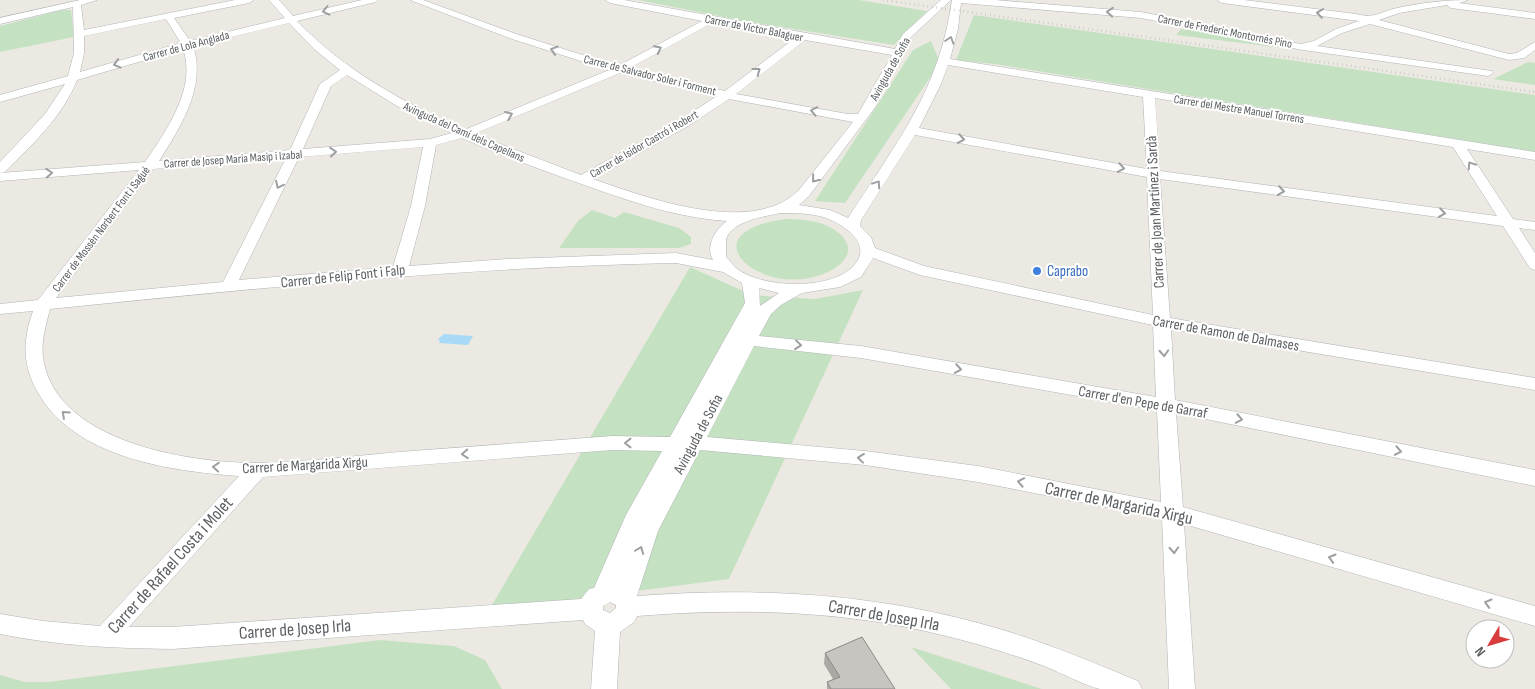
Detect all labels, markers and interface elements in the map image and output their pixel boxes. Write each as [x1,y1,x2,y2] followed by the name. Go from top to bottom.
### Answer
[321,5,330,16] one-way arrow
[1106,7,1114,18] one-way arrow
[1316,8,1324,18] one-way arrow
[1156,11,1293,52] street label: Carrer de Frederic Montornés Pino
[703,12,805,46] street label: Carrer de Víctor Balaguer
[141,28,231,65] street label: Carrer de Lola Anglada
[866,35,914,104] street label: Avinguda de Sofia
[944,36,954,45] one-way arrow
[550,45,558,55] one-way arrow
[652,45,661,55] one-way arrow
[582,52,718,99] street label: Carrer de Salvador Soler i Forment
[114,59,122,69] one-way arrow
[752,68,761,77] one-way arrow
[1173,92,1305,127] street label: Carrer del Mestre Manuel Torrens
[400,99,527,166] street label: Avinguda del Camí dels Capellans
[587,107,702,182] street label: Carrer de Isidor Castró i Robert
[809,107,818,117] one-way arrow
[504,111,513,122] one-way arrow
[956,134,965,144] one-way arrow
[1142,135,1169,289] street label: Carrer de Joan Martínez i Sardà
[163,147,303,172] street label: Carrer de Josep Maria Masip i Izabal
[329,147,337,158] one-way arrow
[1468,161,1477,170] one-way arrow
[1116,162,1125,172] one-way arrow
[49,163,154,295] street label: Carrer de Mossèn Norbert Font i Sagué
[45,168,53,179] one-way arrow
[812,173,821,183] one-way arrow
[275,180,285,189] one-way arrow
[871,181,881,190] one-way arrow
[1278,185,1286,196] one-way arrow
[1438,208,1447,218] one-way arrow
[280,261,406,292] street label: Carrer de Felip Font i Falp
[1047,262,1088,281] place label: Caprabo
[1031,265,1043,277] marker: Caprabo
[1151,311,1301,356] street label: Carrer de Ramon de Dalmases
[794,339,802,350] one-way arrow
[1158,350,1169,358] one-way arrow
[954,363,963,373] one-way arrow
[1077,382,1210,423] street label: Carrer d'en Pepe de Garraf
[669,391,727,478] street label: Avinguda de Sofia
[62,411,71,420] one-way arrow
[1234,414,1243,424] one-way arrow
[623,438,631,448] one-way arrow
[1394,445,1403,455] one-way arrow
[461,449,469,460] one-way arrow
[242,453,368,478] street label: Carrer de Margarida Xirgu
[856,453,864,464] one-way arrow
[212,462,220,473] one-way arrow
[1017,477,1026,488] one-way arrow
[1043,478,1195,529] street label: Carrer de Margarida Xirgu
[103,492,238,638] street label: Carrer de Rafael Costa i Molet
[633,546,644,555] one-way arrow
[1169,547,1180,555] one-way arrow
[1327,553,1336,564] one-way arrow
[827,595,941,636] street label: Carrer de Josep Irla
[1485,598,1493,608] one-way arrow
[238,615,352,644] street label: Carrer de Josep Irla
[1465,619,1515,669] north arrow
[1471,644,1489,660] text: N

